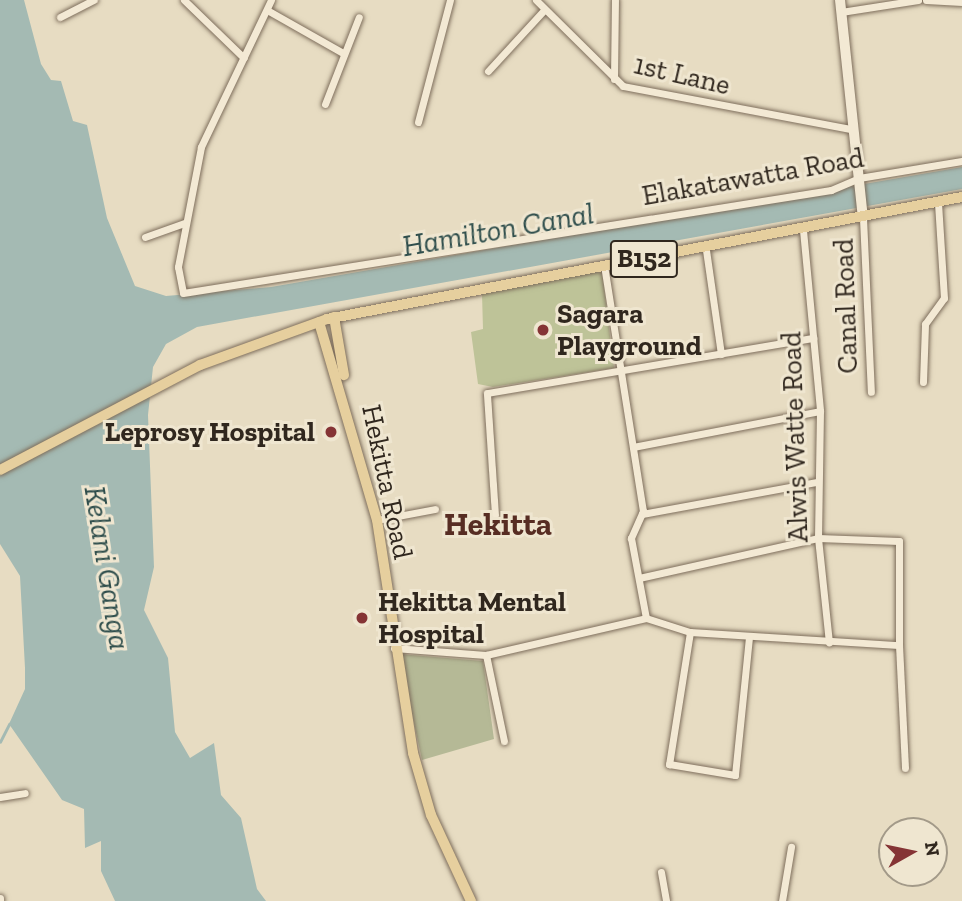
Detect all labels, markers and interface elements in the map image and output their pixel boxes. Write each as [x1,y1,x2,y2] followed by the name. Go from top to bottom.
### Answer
[631,48,733,102] street label: 1st Lane
[639,141,867,213] street label: Elakatawatta Road
[399,195,597,265] water label: Hamilton Canal
[609,236,679,282] road number: B152
[827,238,865,374] street label: Canal Road
[557,297,702,363] place label: Sagara Playground
[535,322,551,338] marker: Sagara Playground
[775,330,815,544] street label: Alwis Watte Road
[354,402,420,562] street label: Hekitta Road
[104,415,315,449] place label: Leprosy Hospital
[321,422,341,442] marker: Leprosy Hospital
[76,484,138,652] water label: Kelani Ganga
[444,505,552,543] district label: Hekitta
[378,585,566,651] place label: Hekitta Mental Hospital
[352,608,372,628] marker: Hekitta Mental Hospital
[878,817,948,887] north arrow
[920,840,945,858] text: N

